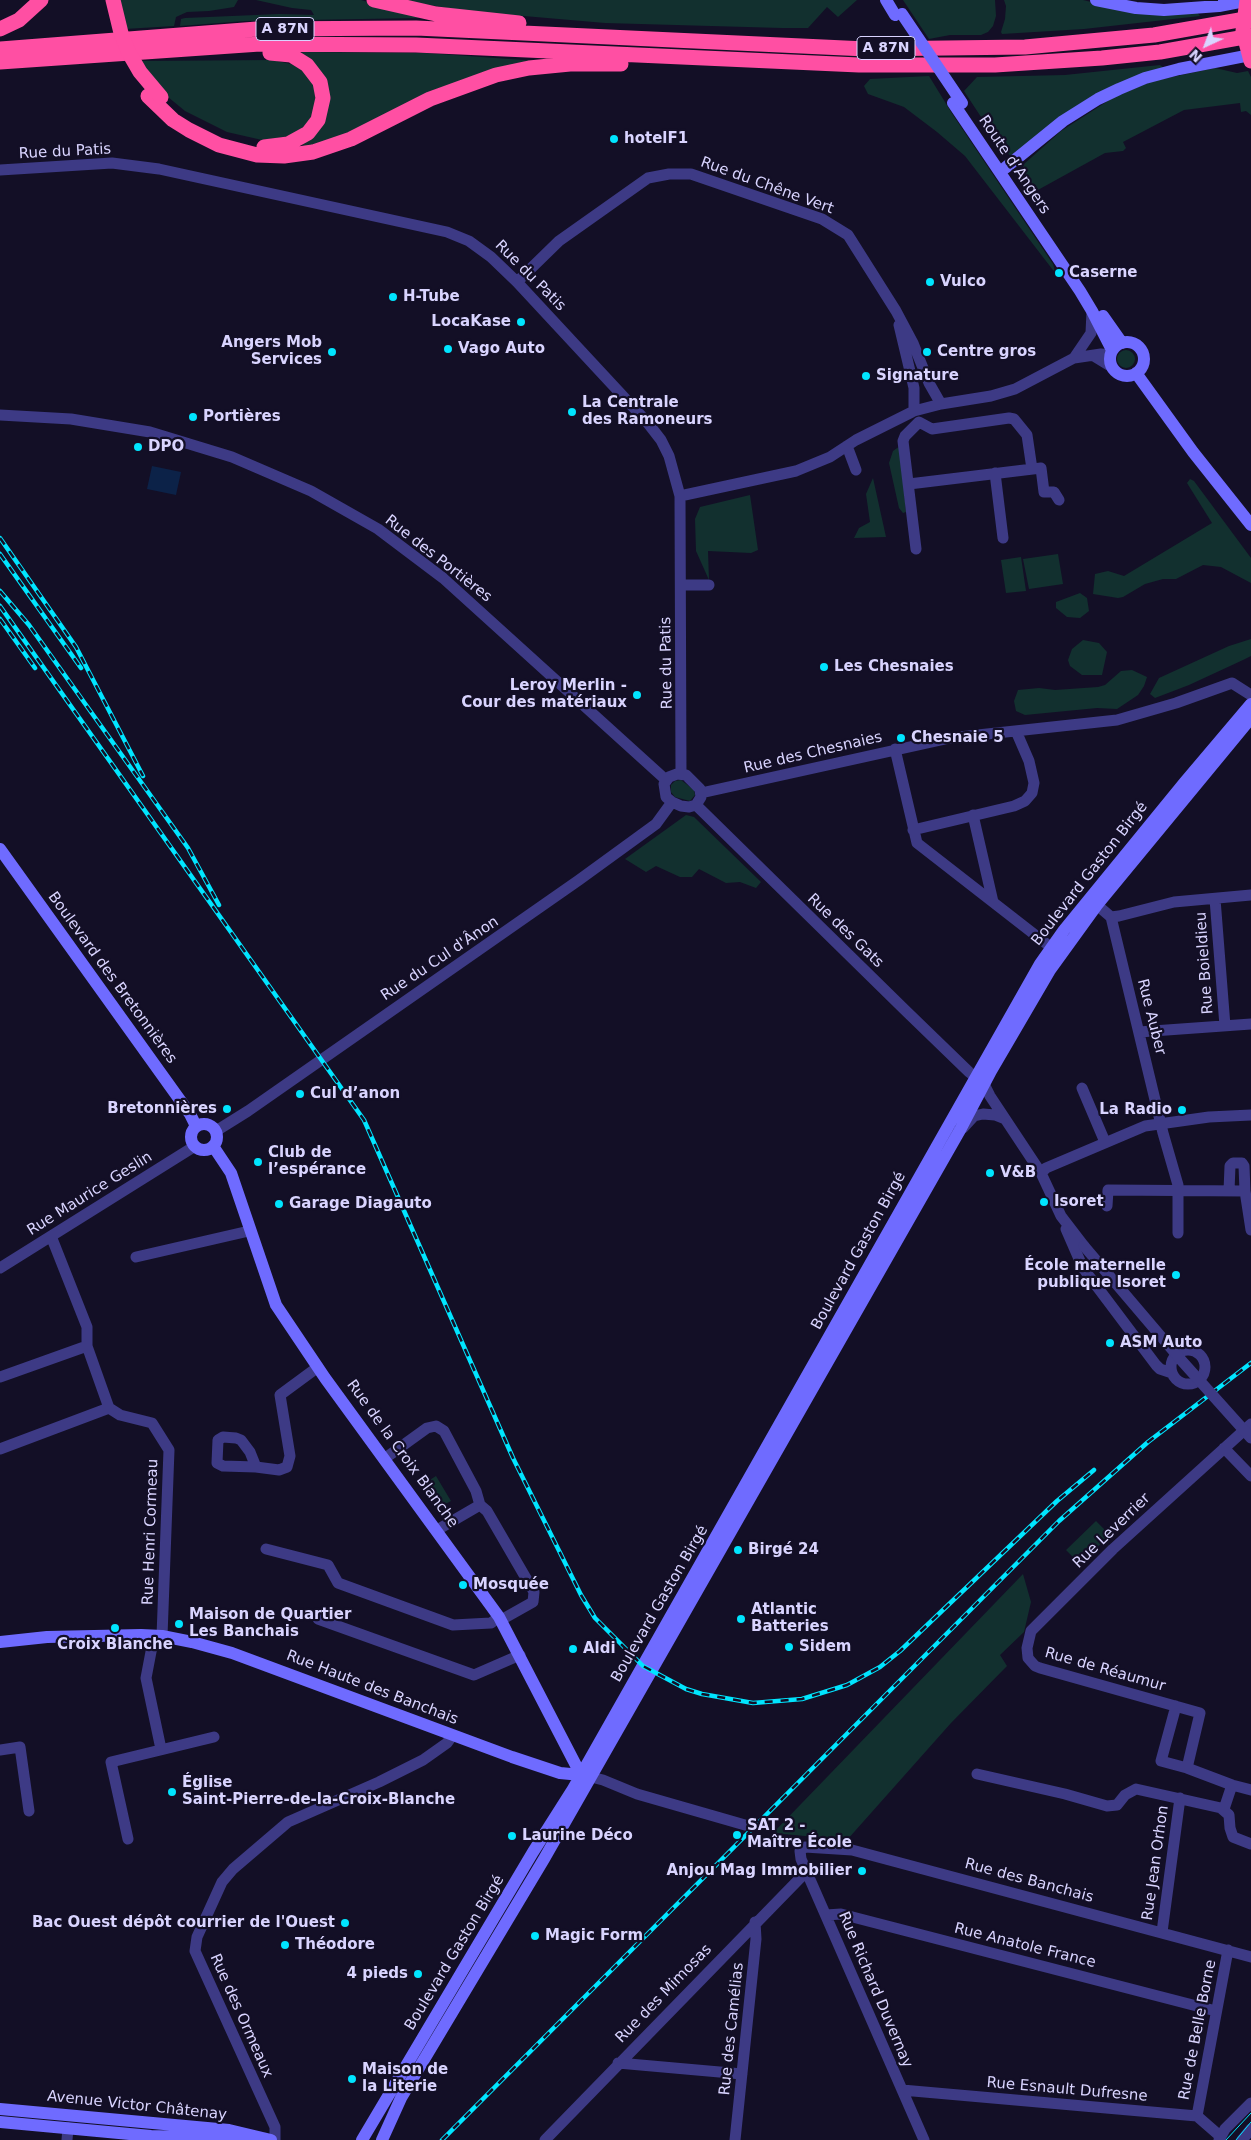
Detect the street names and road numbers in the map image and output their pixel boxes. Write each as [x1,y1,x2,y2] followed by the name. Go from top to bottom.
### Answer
[256,18,314,40] road number: A 87N
[857,36,915,59] road number: A 87N
[974,112,1054,218] street label: Route d’Angers
[18,141,112,163] street label: Rue du Patis
[698,154,836,218] street label: Rue du Chêne Vert
[491,237,569,315] street label: Rue du Patis
[381,512,495,606] street label: Rue des Portières
[657,617,677,709] street label: Rue du Patis
[742,728,884,778] street label: Rue des Chesnaies
[1028,798,1152,950] street label: Boulevard Gaston Birgé
[44,889,180,1067] street label: Boulevard des Bretonnières
[803,890,887,972] street label: Rue des Gats
[1192,911,1218,1015] street label: Rue Boieldieu
[378,913,502,1005] street label: Rue du Cul d'Ânon
[1133,977,1169,1057] street label: Rue Auber
[24,1148,156,1240] street label: Rue Maurice Geslin
[808,1169,910,1333] street label: Boulevard Gaston Birgé
[342,1377,462,1531] street label: Rue de la Croix Blanche
[139,1458,163,1606] street label: Rue Henri Cormeau
[1070,1490,1154,1572] street label: Rue Leverrier
[608,1523,712,1685] street label: Boulevard Gaston Birgé
[1043,1644,1167,1696] street label: Rue de Réaumur
[284,1647,460,1729] street label: Rue Haute des Banchais
[1139,1804,1173,1922] street label: Rue Jean Orhon
[963,1855,1095,1907] street label: Rue des Banchais
[402,1872,508,2034] street label: Boulevard Gaston Birgé
[834,1909,916,2071] street label: Rue Richard Duvernay
[952,1920,1098,1972] street label: Rue Anatole France
[612,1941,716,2047] street label: Rue des Mimosas
[206,1951,276,2081] street label: Rue des Ormeaux
[1176,1958,1220,2102] street label: Rue de Belle Borne
[716,1962,748,2096] street label: Rue des Camélias
[986,2074,1148,2106] street label: Rue Esnault Dufresne
[46,2088,228,2124] street label: Avenue Victor Châtenay

